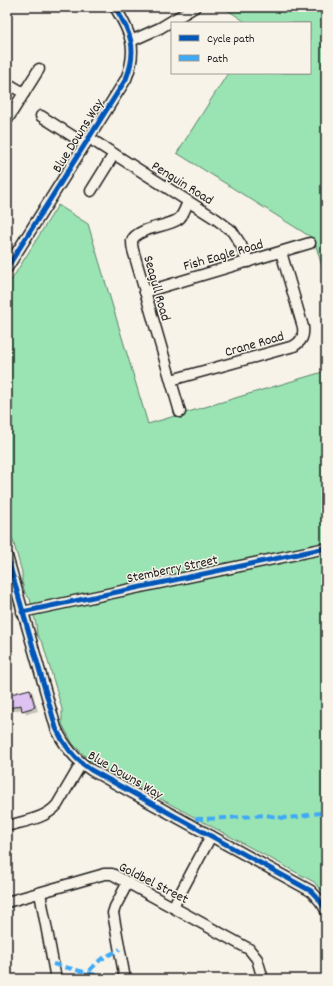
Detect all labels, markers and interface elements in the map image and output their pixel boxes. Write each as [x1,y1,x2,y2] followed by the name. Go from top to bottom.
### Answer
[171,22,311,74] legend
[207,31,255,48] text: Cycle path
[207,51,228,68] text: Path
[48,95,110,177] street label: Blue Downs Way
[147,157,217,211] street label: Penguin Road
[181,235,266,277] street label: Fish Eagle Road
[137,254,175,324] street label: Seagull Road
[223,327,286,363] street label: Crane Road
[125,551,220,589] street label: Stemberry Street
[84,746,167,805] street label: Blue Downs Way
[115,858,191,910] street label: Goldbel Street

